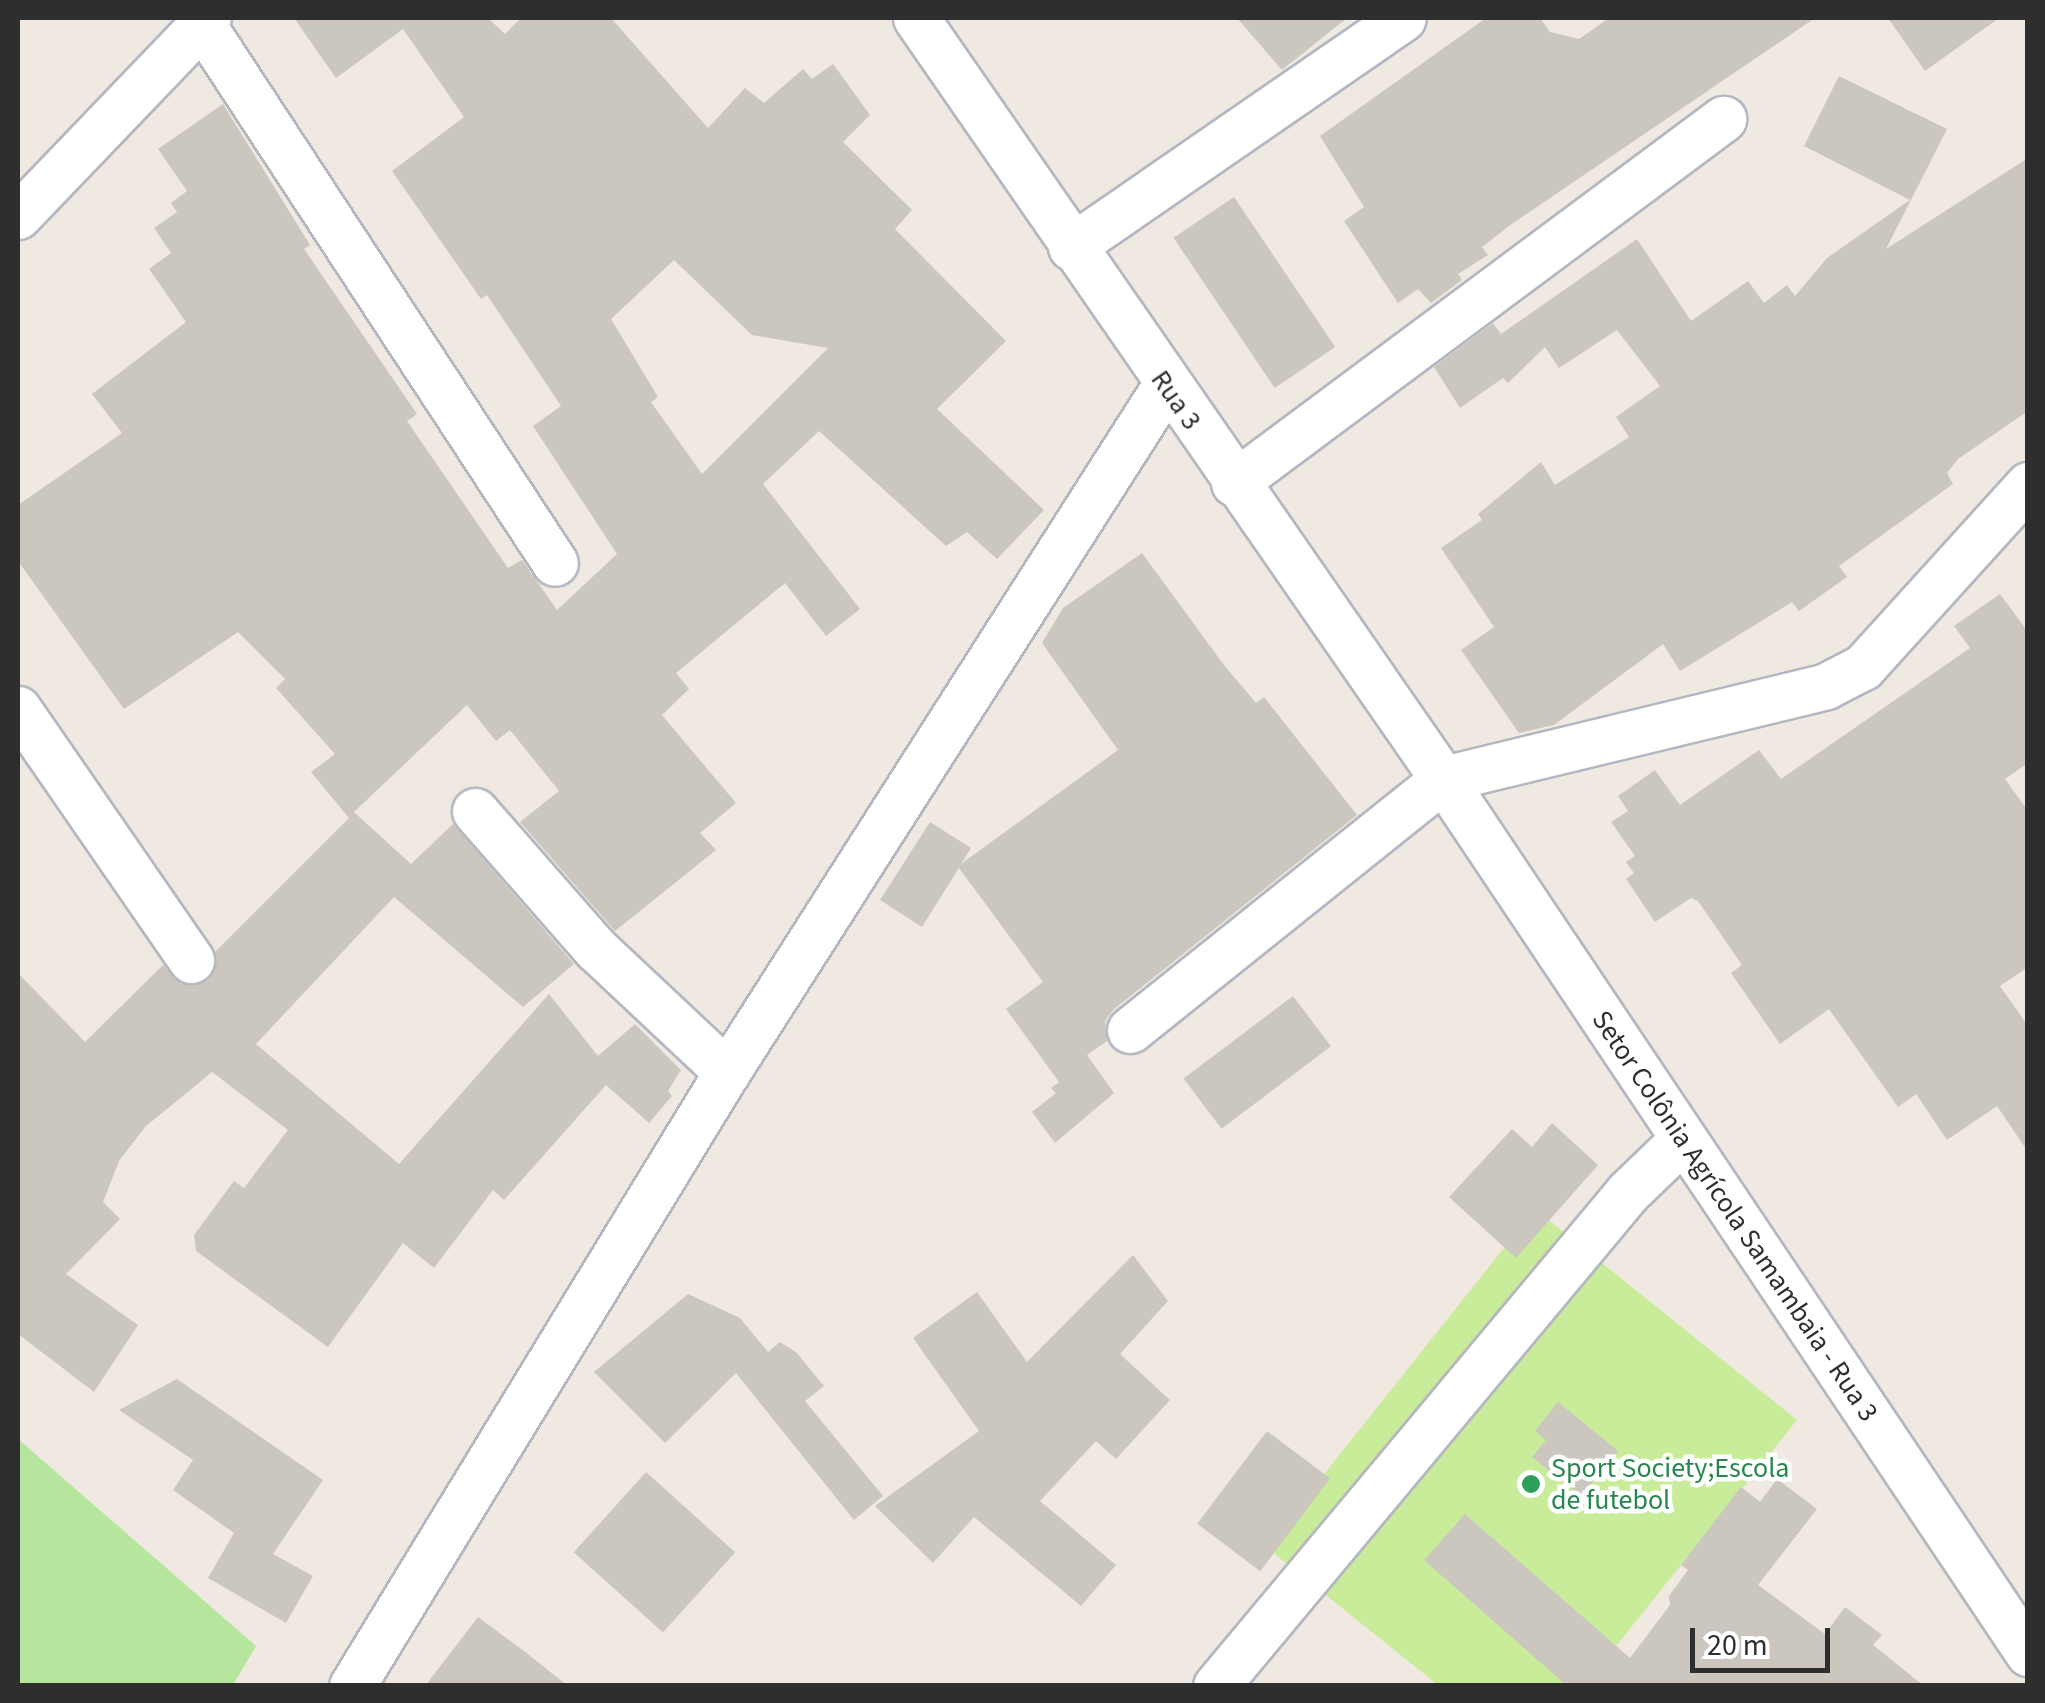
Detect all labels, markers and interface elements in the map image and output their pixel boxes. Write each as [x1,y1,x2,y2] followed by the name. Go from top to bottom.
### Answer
[1144,364,1208,436] street label: Rua 3
[1585,1004,1885,1428] street label: Setor Colônia Agrícola Samambaia - Rua 3
[1551,1451,1789,1517] place label: Sport Society;Escola de futebol
[1520,1473,1542,1495] marker: Sport Society;Escola de futebol
[1695,1608,1835,1670] scale bar
[1707,1624,1768,1667] text: 20 m

